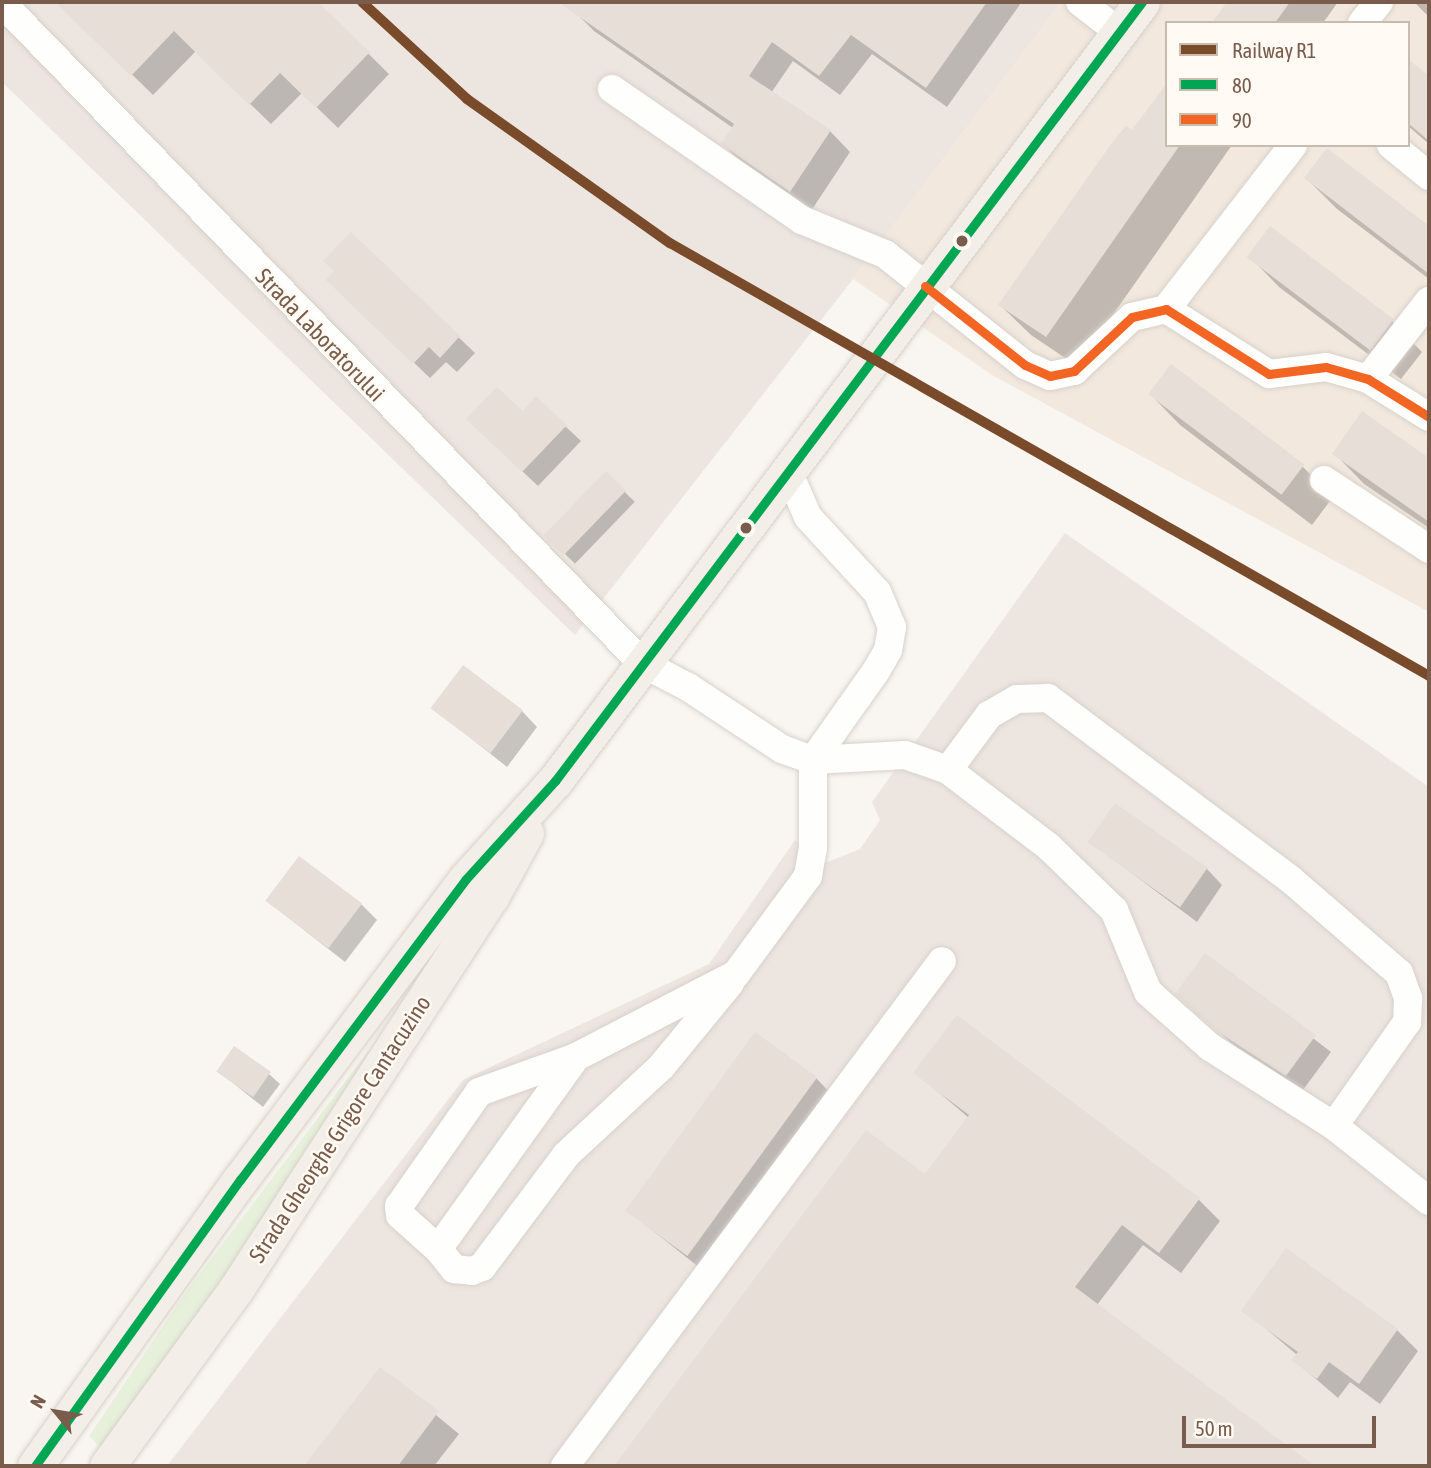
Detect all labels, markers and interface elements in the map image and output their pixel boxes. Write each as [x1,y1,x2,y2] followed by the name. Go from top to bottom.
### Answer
[1165,21,1410,147] legend
[1232,38,1316,62] text: Railway R1
[1232,73,1252,97] text: 80
[1232,108,1252,132] text: 90
[955,234,969,248] unlabelled marker
[250,263,390,407] street label: Strada Laboratorului
[739,521,753,535] unlabelled marker
[243,990,437,1268] street label: Strada Gheorghe Grigore Cantacuzino
[21,1377,91,1447] north arrow
[25,1391,50,1412] text: N
[1186,1402,1380,1446] scale bar
[1195,1416,1233,1440] text: 50 m

